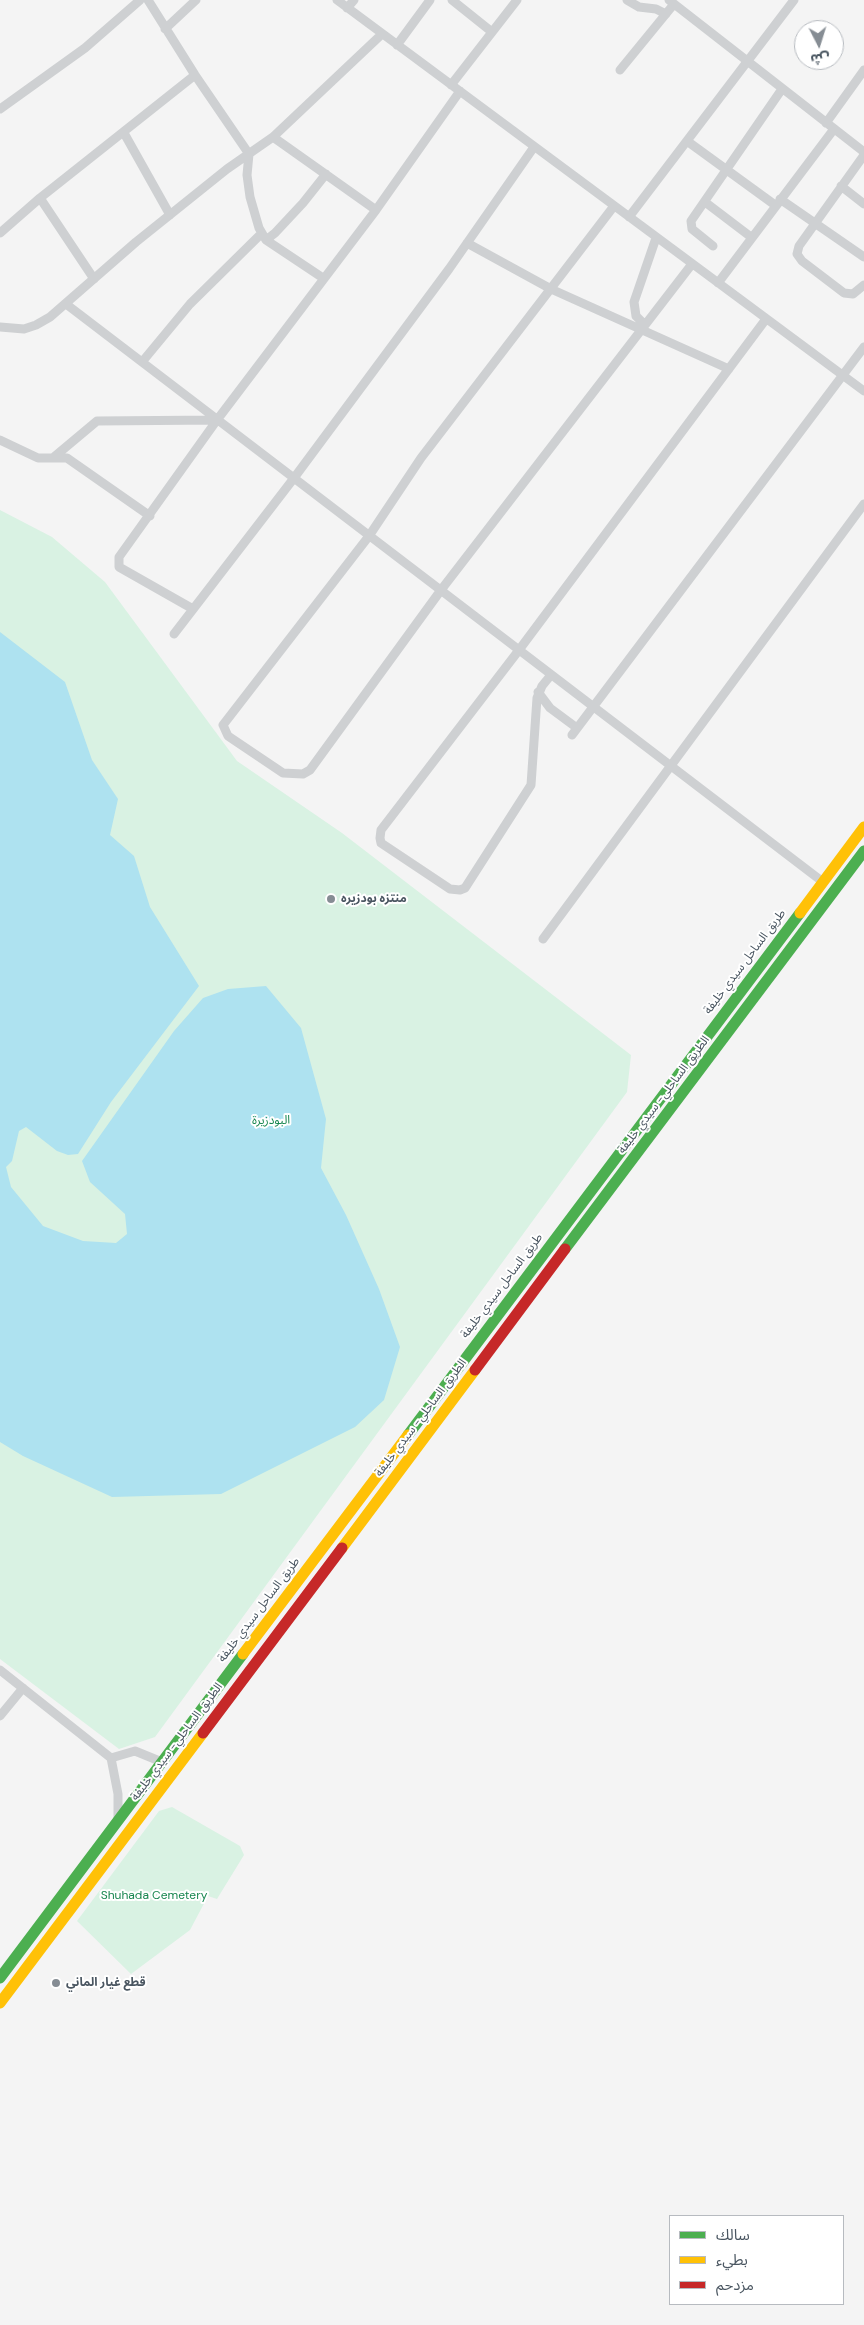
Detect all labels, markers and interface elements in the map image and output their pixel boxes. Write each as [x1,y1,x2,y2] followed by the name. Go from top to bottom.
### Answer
[794,20,844,70] north arrow
[810,49,831,69] text: ش
[341,892,407,906] place label: منتزه بودزيره
[325,893,337,905] marker: منتزه بودزيره
[701,907,789,1017] street label: طريق الساحل سيدي خليفة
[615,1033,713,1157] street label: الطريق الساحلي- سيدي خليفة
[252,1114,290,1128] park label: البودزيرة
[458,1231,546,1341] street label: طريق الساحل سيدي خليفة
[372,1356,470,1480] street label: الطريق الساحلي- سيدي خليفة
[215,1555,303,1665] street label: طريق الساحل سيدي خليفة
[128,1680,226,1804] street label: الطريق الساحلي- سيدي خليفة
[101,1889,207,1903] park label: Shuhada Cemetery
[66,1976,146,1990] place label: قطع غيار الماني
[50,1977,62,1989] marker: قطع غيار الماني
[669,2215,844,2305] legend
[716,2225,750,2245] text: سالك
[716,2250,748,2270] text: بطيء
[716,2275,754,2295] text: مزدحم

